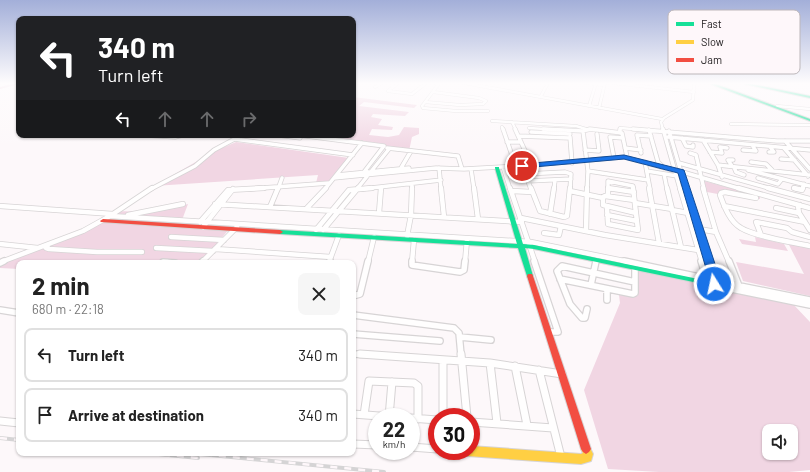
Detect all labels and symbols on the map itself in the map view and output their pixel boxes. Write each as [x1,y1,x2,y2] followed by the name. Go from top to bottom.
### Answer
[668,10,800,74] legend
[701,17,722,30] text: Fast
[701,35,724,48] text: Slow
[701,53,722,66] text: Jam
[505,149,539,183] pin
[693,263,735,305] position arrow
[428,408,480,460] speed limit sign: 30

